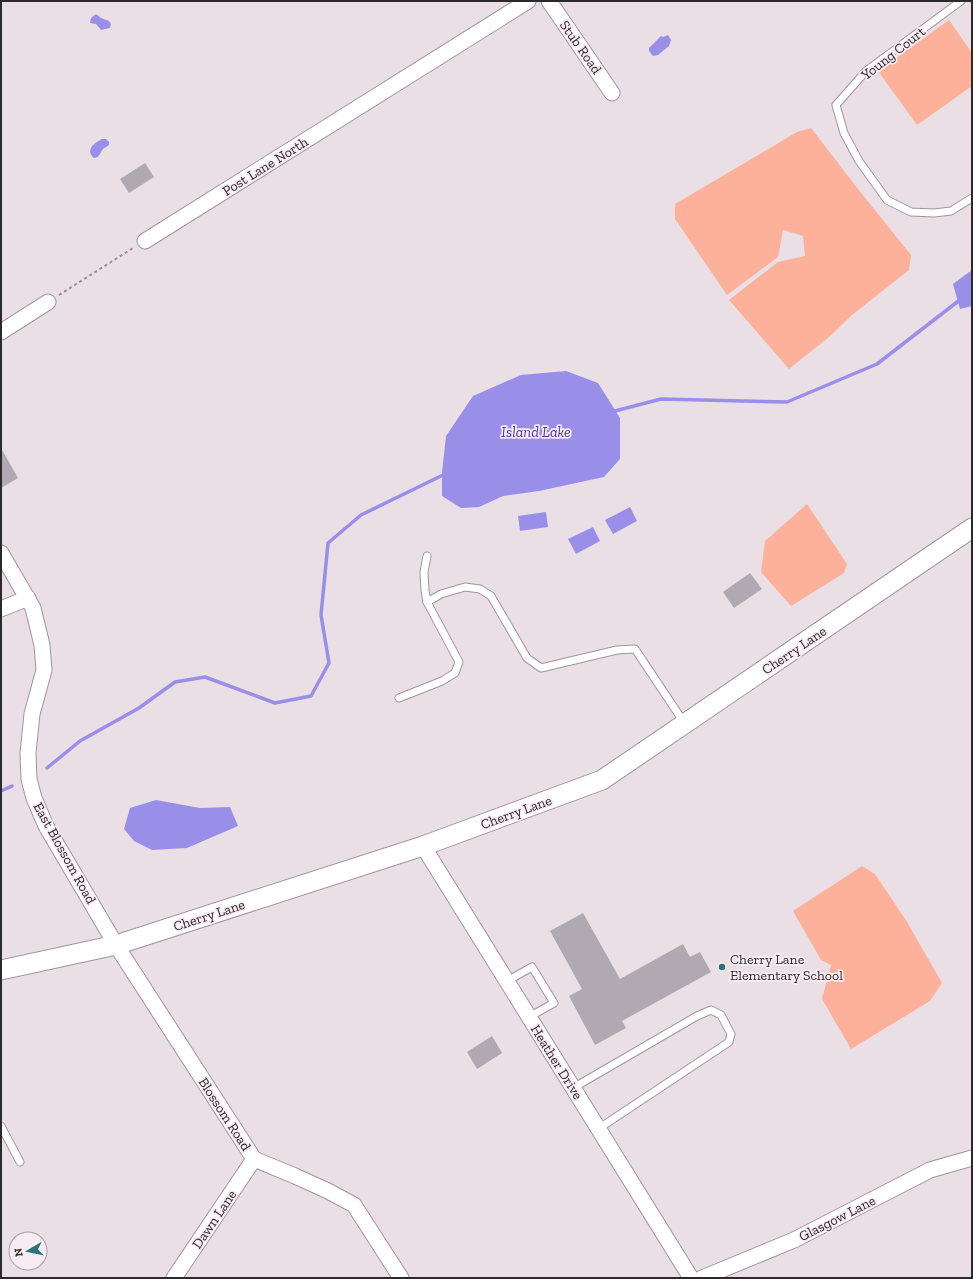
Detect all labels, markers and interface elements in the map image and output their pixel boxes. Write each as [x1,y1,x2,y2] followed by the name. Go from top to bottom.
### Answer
[556,17,605,78] street label: Stub Road
[857,23,929,84] street label: Young Court
[219,133,311,200] street label: Post Lane North
[501,423,571,441] water label: Island Lake
[759,622,830,678] street label: Cherry Lane
[478,792,554,833] street label: Cherry Lane
[30,799,100,907] street label: East Blossom Road
[171,896,247,935] street label: Cherry Lane
[730,951,843,984] place label: Cherry Lane Elementary School
[717,962,727,972] marker: Cherry Lane Elementary School
[527,1022,587,1103] street label: Heather Drive
[195,1074,255,1154] street label: Blossom Road
[189,1186,240,1252] street label: Dawn Lane
[796,1192,879,1245] street label: Glasgow Lane
[8,1231,48,1271] north arrow
[11,1247,26,1258] text: N

